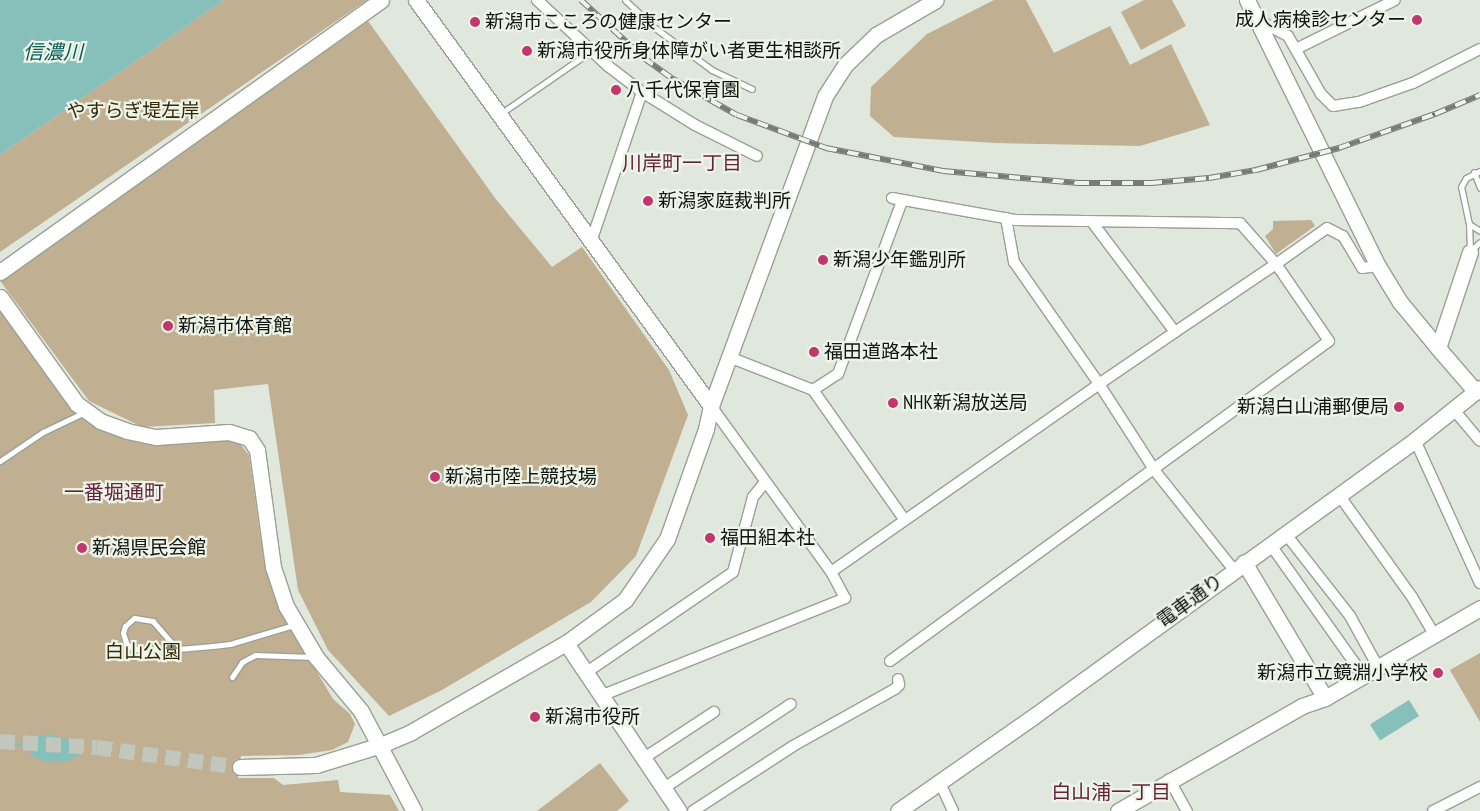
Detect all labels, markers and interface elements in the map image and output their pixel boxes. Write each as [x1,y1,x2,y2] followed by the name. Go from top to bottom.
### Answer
[1235,9,1406,31] place label: 成人病検診センター
[485,11,732,33] place label: 新潟市こころの健康センター
[1410,13,1424,27] marker: 成人病検診センター
[469,16,481,28] marker: 新潟市こころの健康センター
[23,40,83,64] water label: 信濃川
[537,40,841,62] place label: 新潟市役所身体障がい者更生相談所
[521,45,533,57] marker: 新潟市役所身体障がい者更生相談所
[626,79,740,101] place label: 八千代保育園
[610,84,622,96] marker: 八千代保育園
[67,100,199,122] park label: やすらぎ堤左岸
[622,151,742,175] district label: 川岸町一丁目
[658,190,791,212] place label: 新潟家庭裁判所
[642,195,654,207] marker: 新潟家庭裁判所
[833,249,966,271] place label: 新潟少年鑑別所
[817,254,829,266] marker: 新潟少年鑑別所
[178,315,292,337] place label: 新潟市体育館
[162,320,174,332] marker: 新潟市体育館
[824,341,938,363] place label: 福田道路本社
[808,346,820,358] marker: 福田道路本社
[903,392,1028,414] place label: NHK新潟放送局
[1237,396,1389,418] place label: 新潟白山浦郵便局
[887,397,899,409] marker: NHK新潟放送局
[1393,401,1405,413] marker: 新潟白山浦郵便局
[445,466,597,488] place label: 新潟市陸上競技場
[429,471,441,483] marker: 新潟市陸上競技場
[64,480,164,504] district label: 一番堀通町
[720,527,815,549] place label: 福田組本社
[704,532,716,544] marker: 福田組本社
[92,537,206,559] place label: 新潟県民会館
[76,542,88,554] marker: 新潟県民会館
[1153,569,1227,633] street label: 電車通り
[105,641,181,663] park label: 白山公園
[1257,662,1428,684] place label: 新潟市立鏡淵小学校
[1432,667,1444,679] marker: 新潟市立鏡淵小学校
[545,706,640,728] place label: 新潟市役所
[529,711,541,723] marker: 新潟市役所
[1051,780,1171,804] district label: 白山浦一丁目

